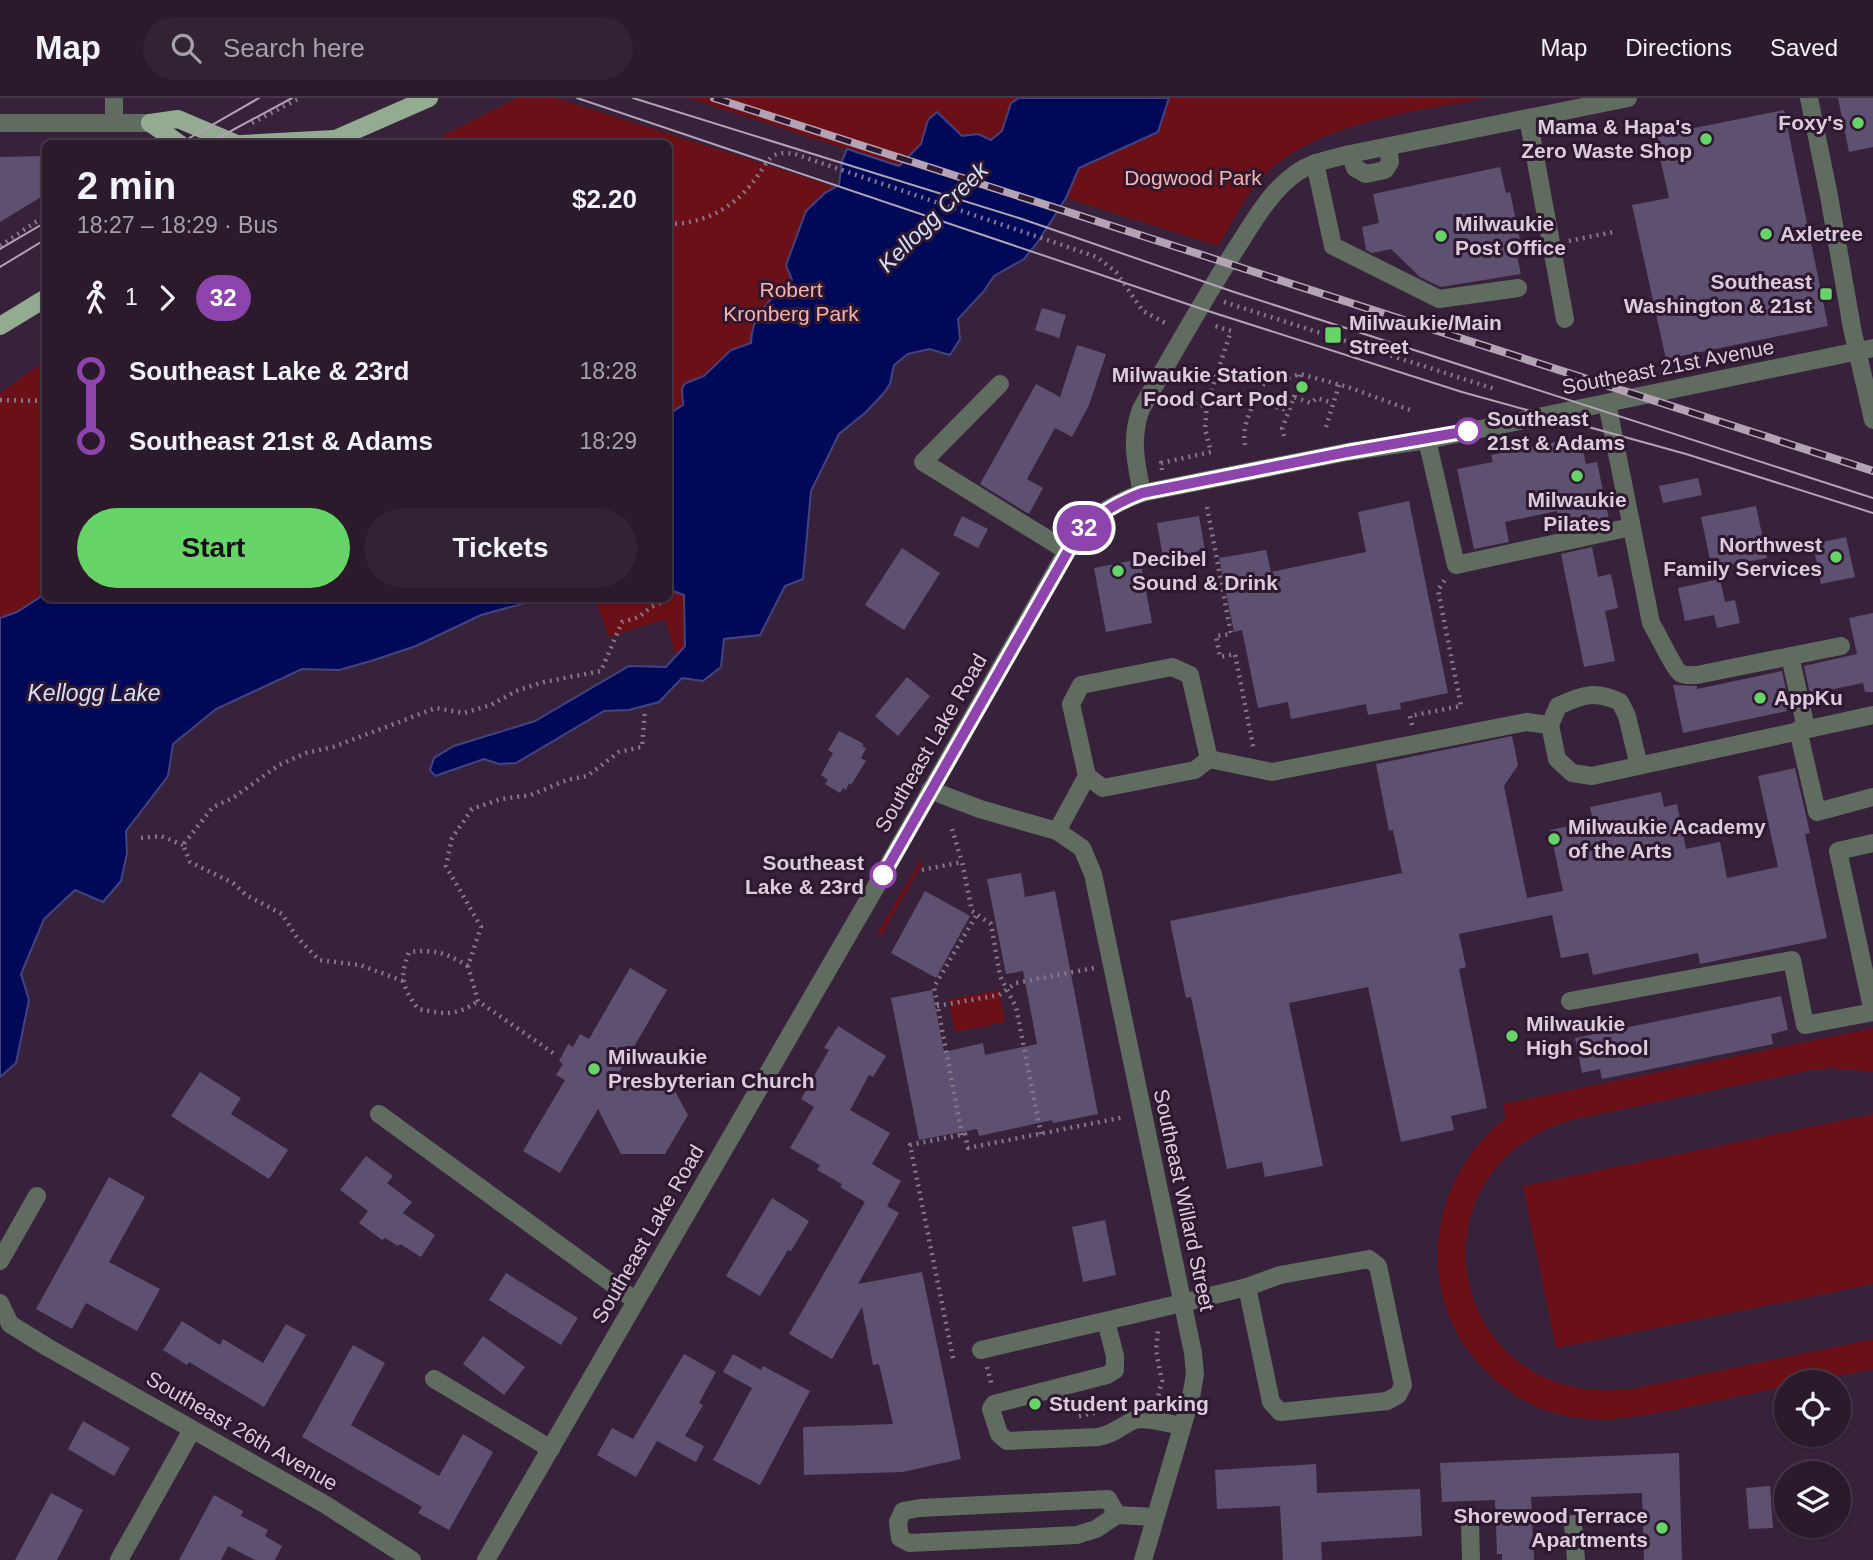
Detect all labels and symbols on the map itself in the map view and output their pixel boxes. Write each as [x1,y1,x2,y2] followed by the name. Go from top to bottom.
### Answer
[1778,111,1844,134] place label: Foxy's
[1521,115,1692,162] place label: Mama & Hapa's Zero Waste Shop
[1850,115,1866,131] marker: Foxy's
[1698,131,1714,147] marker: Mama & Hapa's Zero Waste Shop
[873,156,994,277] water label: Kellogg Creek
[1124,166,1262,189] park label: Dogwood Park
[1455,212,1566,259] place label: Milwaukie Post Office
[1780,222,1863,245] place label: Axletree
[1758,226,1774,242] marker: Axletree
[1433,228,1449,244] marker: Milwaukie Post Office
[1624,270,1812,317] place label: Southeast Washington & 21st
[723,278,859,325] park label: Robert Kronberg Park
[1818,286,1834,302] marker: Southeast Washington & 21st
[1349,311,1502,358] place label: Milwaukie/Main Street
[1323,325,1343,345] marker: Milwaukie/Main Street
[1560,335,1776,398] street label: Southeast 21st Avenue
[1112,363,1288,410] place label: Milwaukie Station Food Cart Pod
[1294,379,1310,395] marker: Milwaukie Station Food Cart Pod
[1487,407,1625,454] place label: Southeast 21st & Adams
[1455,418,1481,444] marker: Southeast 21st & Adams
[1569,468,1585,484] marker: Milwaukie Pilates
[1527,488,1627,535] place label: Milwaukie Pilates
[1052,505,1116,551] line badge: 32
[1663,533,1822,580] place label: Northwest Family Services
[1132,547,1278,594] place label: Decibel Sound & Drink
[1828,549,1844,565] marker: Northwest Family Services
[1110,563,1126,579] marker: Decibel Sound & Drink
[870,650,991,836] street label: Southeast Lake Road
[28,680,161,706] water label: Kellogg Lake
[1774,686,1843,709] place label: AppKu
[1752,690,1768,706] marker: AppKu
[1568,815,1766,862] place label: Milwaukie Academy of the Arts
[1546,831,1562,847] marker: Milwaukie Academy of the Arts
[745,851,864,898] place label: Southeast Lake & 23rd
[870,862,896,888] marker: Southeast Lake & 23rd
[1526,1012,1649,1059] place label: Milwaukie High School
[1504,1028,1520,1044] marker: Milwaukie High School
[608,1045,815,1092] place label: Milwaukie Presbyterian Church
[586,1061,602,1077] marker: Milwaukie Presbyterian Church
[1150,1087,1219,1313] street label: Southeast Willard Street
[587,1141,708,1327] street label: Southeast Lake Road
[143,1366,342,1495] street label: Southeast 26th Avenue
[1049,1392,1209,1415] place label: Student parking
[1027,1396,1043,1412] marker: Student parking
[1454,1504,1648,1551] place label: Shorewood Terrace Apartments
[1654,1520,1670,1536] marker: Shorewood Terrace Apartments

